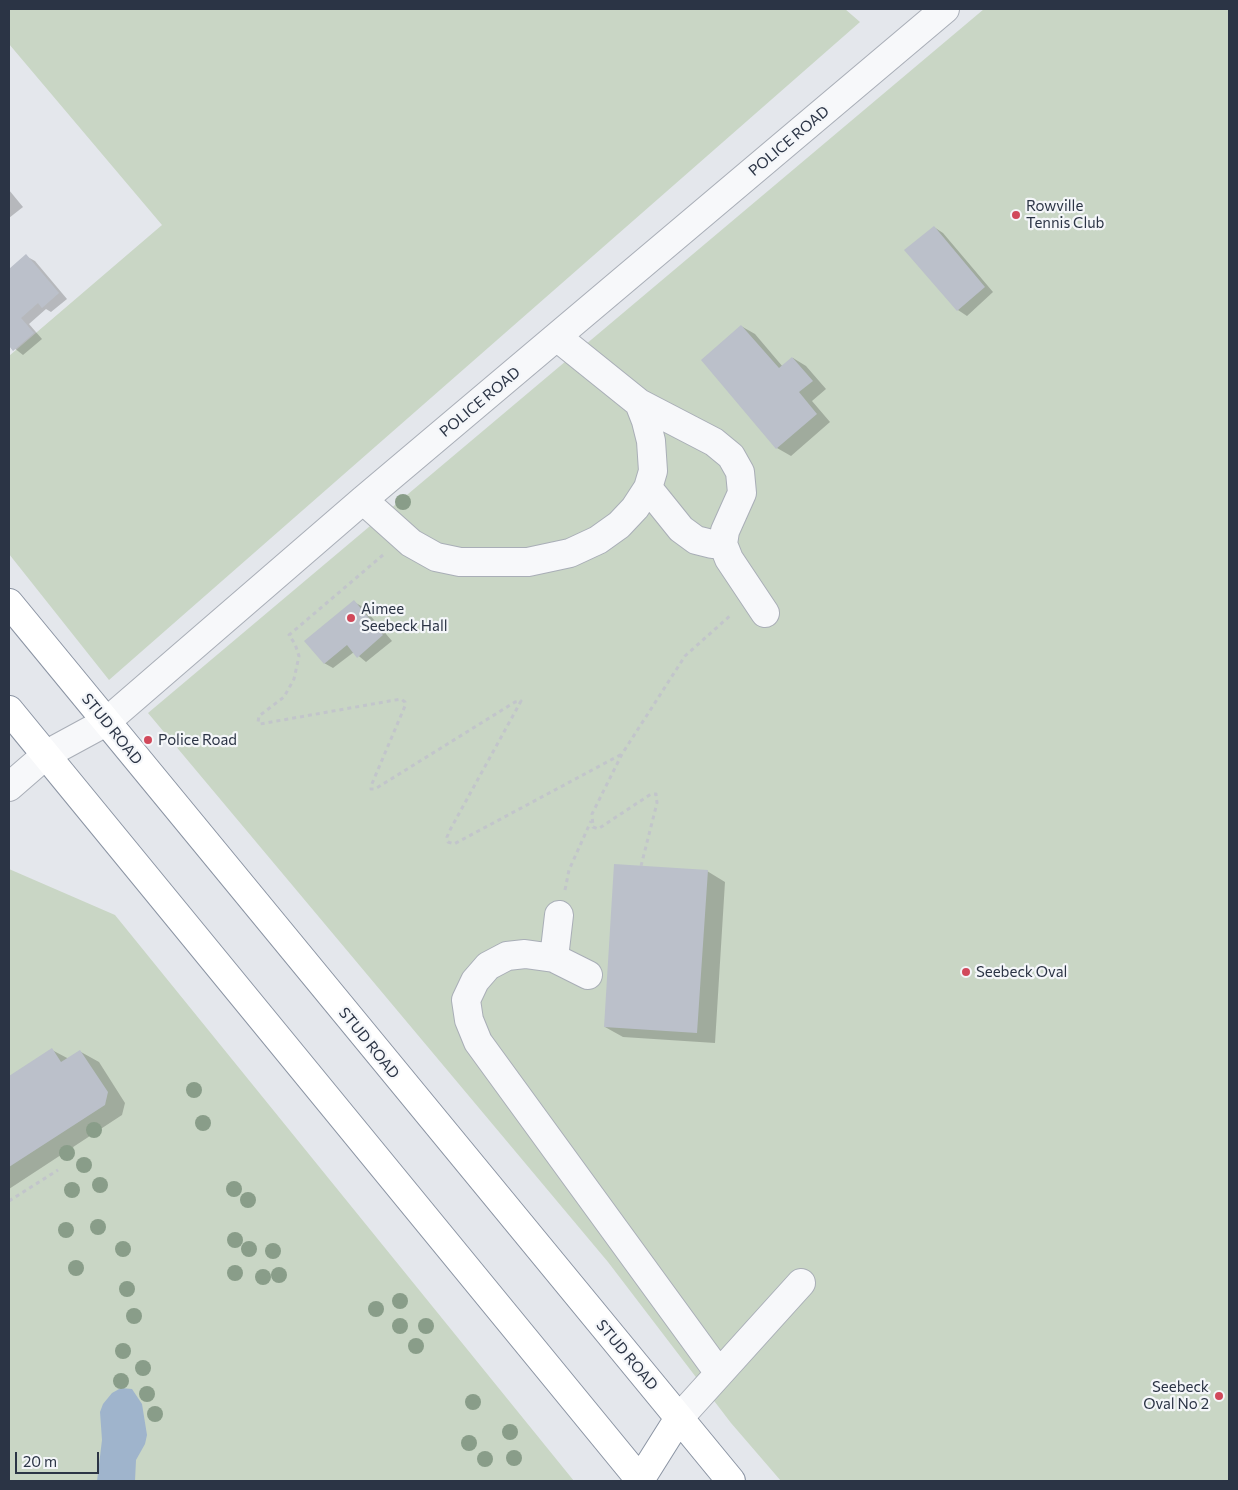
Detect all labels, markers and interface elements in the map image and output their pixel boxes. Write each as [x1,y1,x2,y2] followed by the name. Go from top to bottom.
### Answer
[745,102,833,180] street label: POLICE ROAD
[1026,197,1104,232] place label: Rowville Tennis Club
[1010,209,1022,221] marker: Rowville Tennis Club
[436,363,524,441] street label: POLICE ROAD
[361,600,448,635] place label: Aimee Seebeck Hall
[345,612,357,624] marker: Aimee Seebeck Hall
[78,690,146,768] street label: STUD ROAD
[158,731,237,749] place label: Police Road
[142,734,154,746] marker: Police Road
[976,963,1067,981] place label: Seebeck Oval
[960,966,972,978] marker: Seebeck Oval
[335,1004,403,1082] street label: STUD ROAD
[592,1316,662,1394] street label: STUD ROAD
[1143,1378,1209,1413] place label: Seebeck Oval No 2
[1213,1390,1225,1402] marker: Seebeck Oval No 2
[18,1442,101,1474] scale bar
[23,1452,57,1470] text: 20 m

